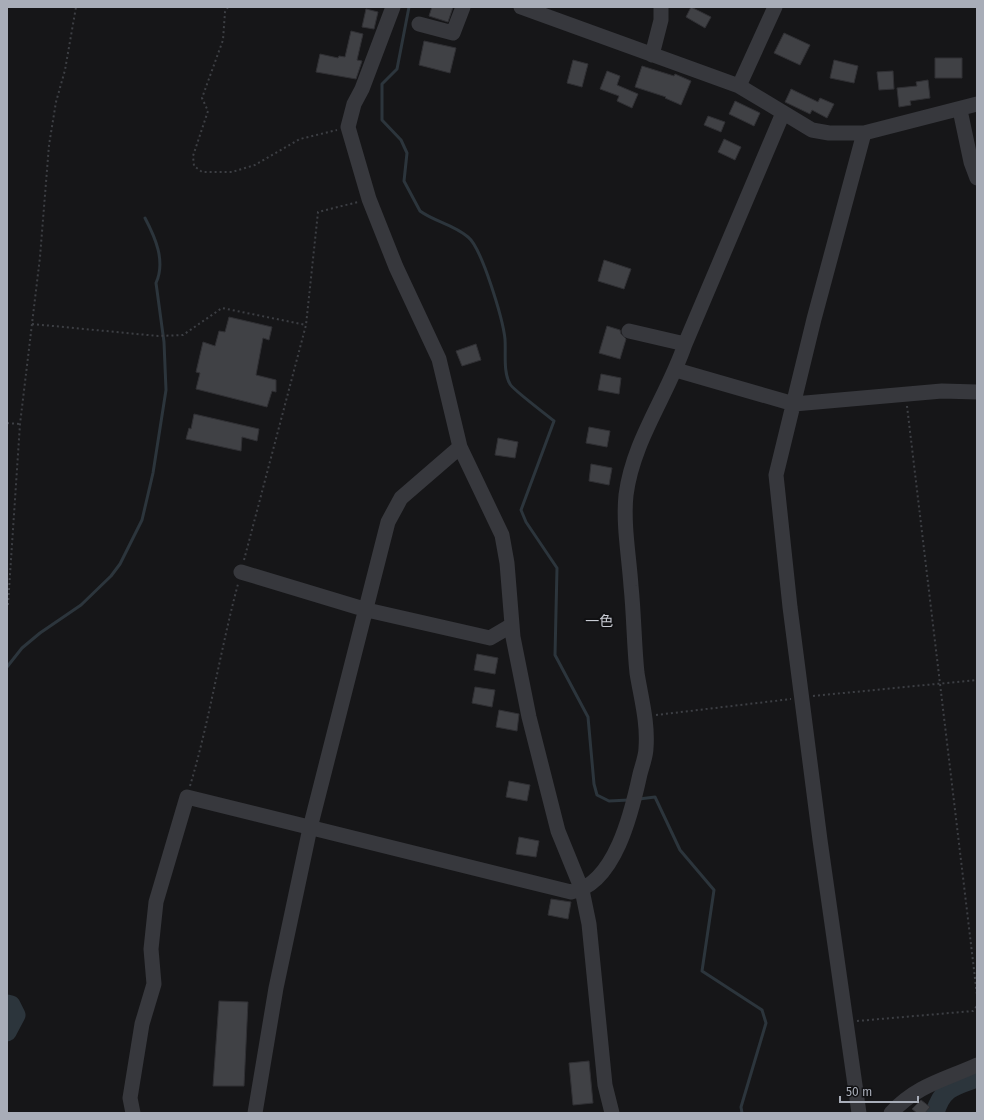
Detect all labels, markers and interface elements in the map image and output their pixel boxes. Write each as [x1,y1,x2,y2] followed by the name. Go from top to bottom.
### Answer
[585,613,613,630] district label: 一色
[840,1078,918,1104] scale bar
[846,1085,872,1099] text: 50 m

